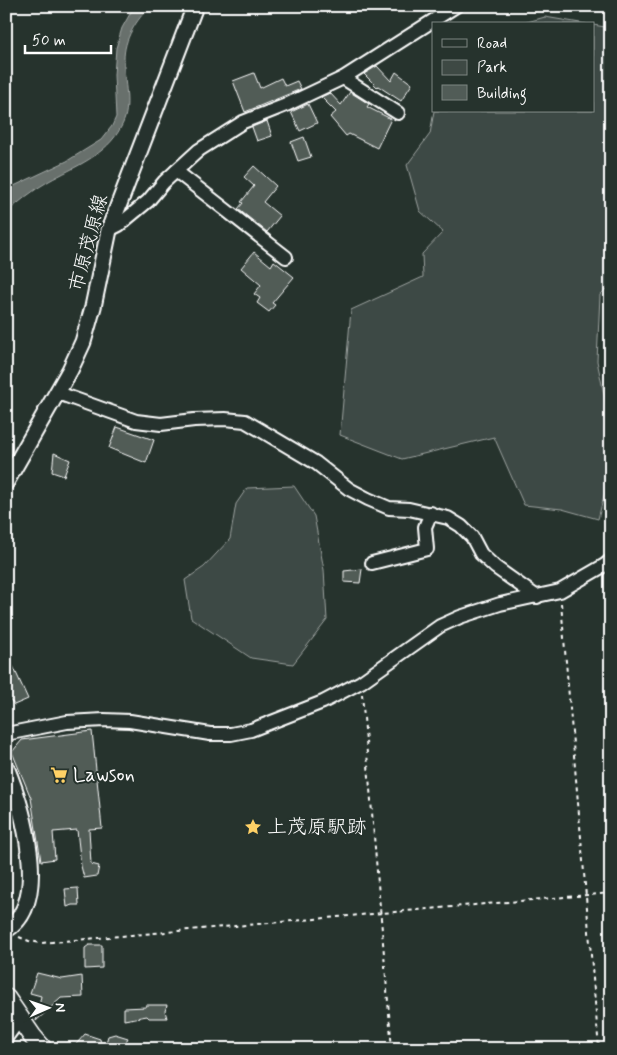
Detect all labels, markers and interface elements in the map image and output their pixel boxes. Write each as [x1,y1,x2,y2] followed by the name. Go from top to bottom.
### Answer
[25,22,111,54] scale bar
[432,22,594,112] legend
[32,31,66,51] text: 50 m
[477,34,507,54] text: Road
[477,58,507,78] text: Park
[477,84,527,105] text: Building
[63,191,115,295] street label: 市原茂原線
[73,762,135,789] place label: Lawson
[49,765,69,785] supermarket icon: Lawson
[267,814,367,841] place label: 上茂原駅跡
[243,817,263,837] place icon: 上茂原駅跡
[22,982,72,1032] north arrow
[51,1003,69,1013] text: N

